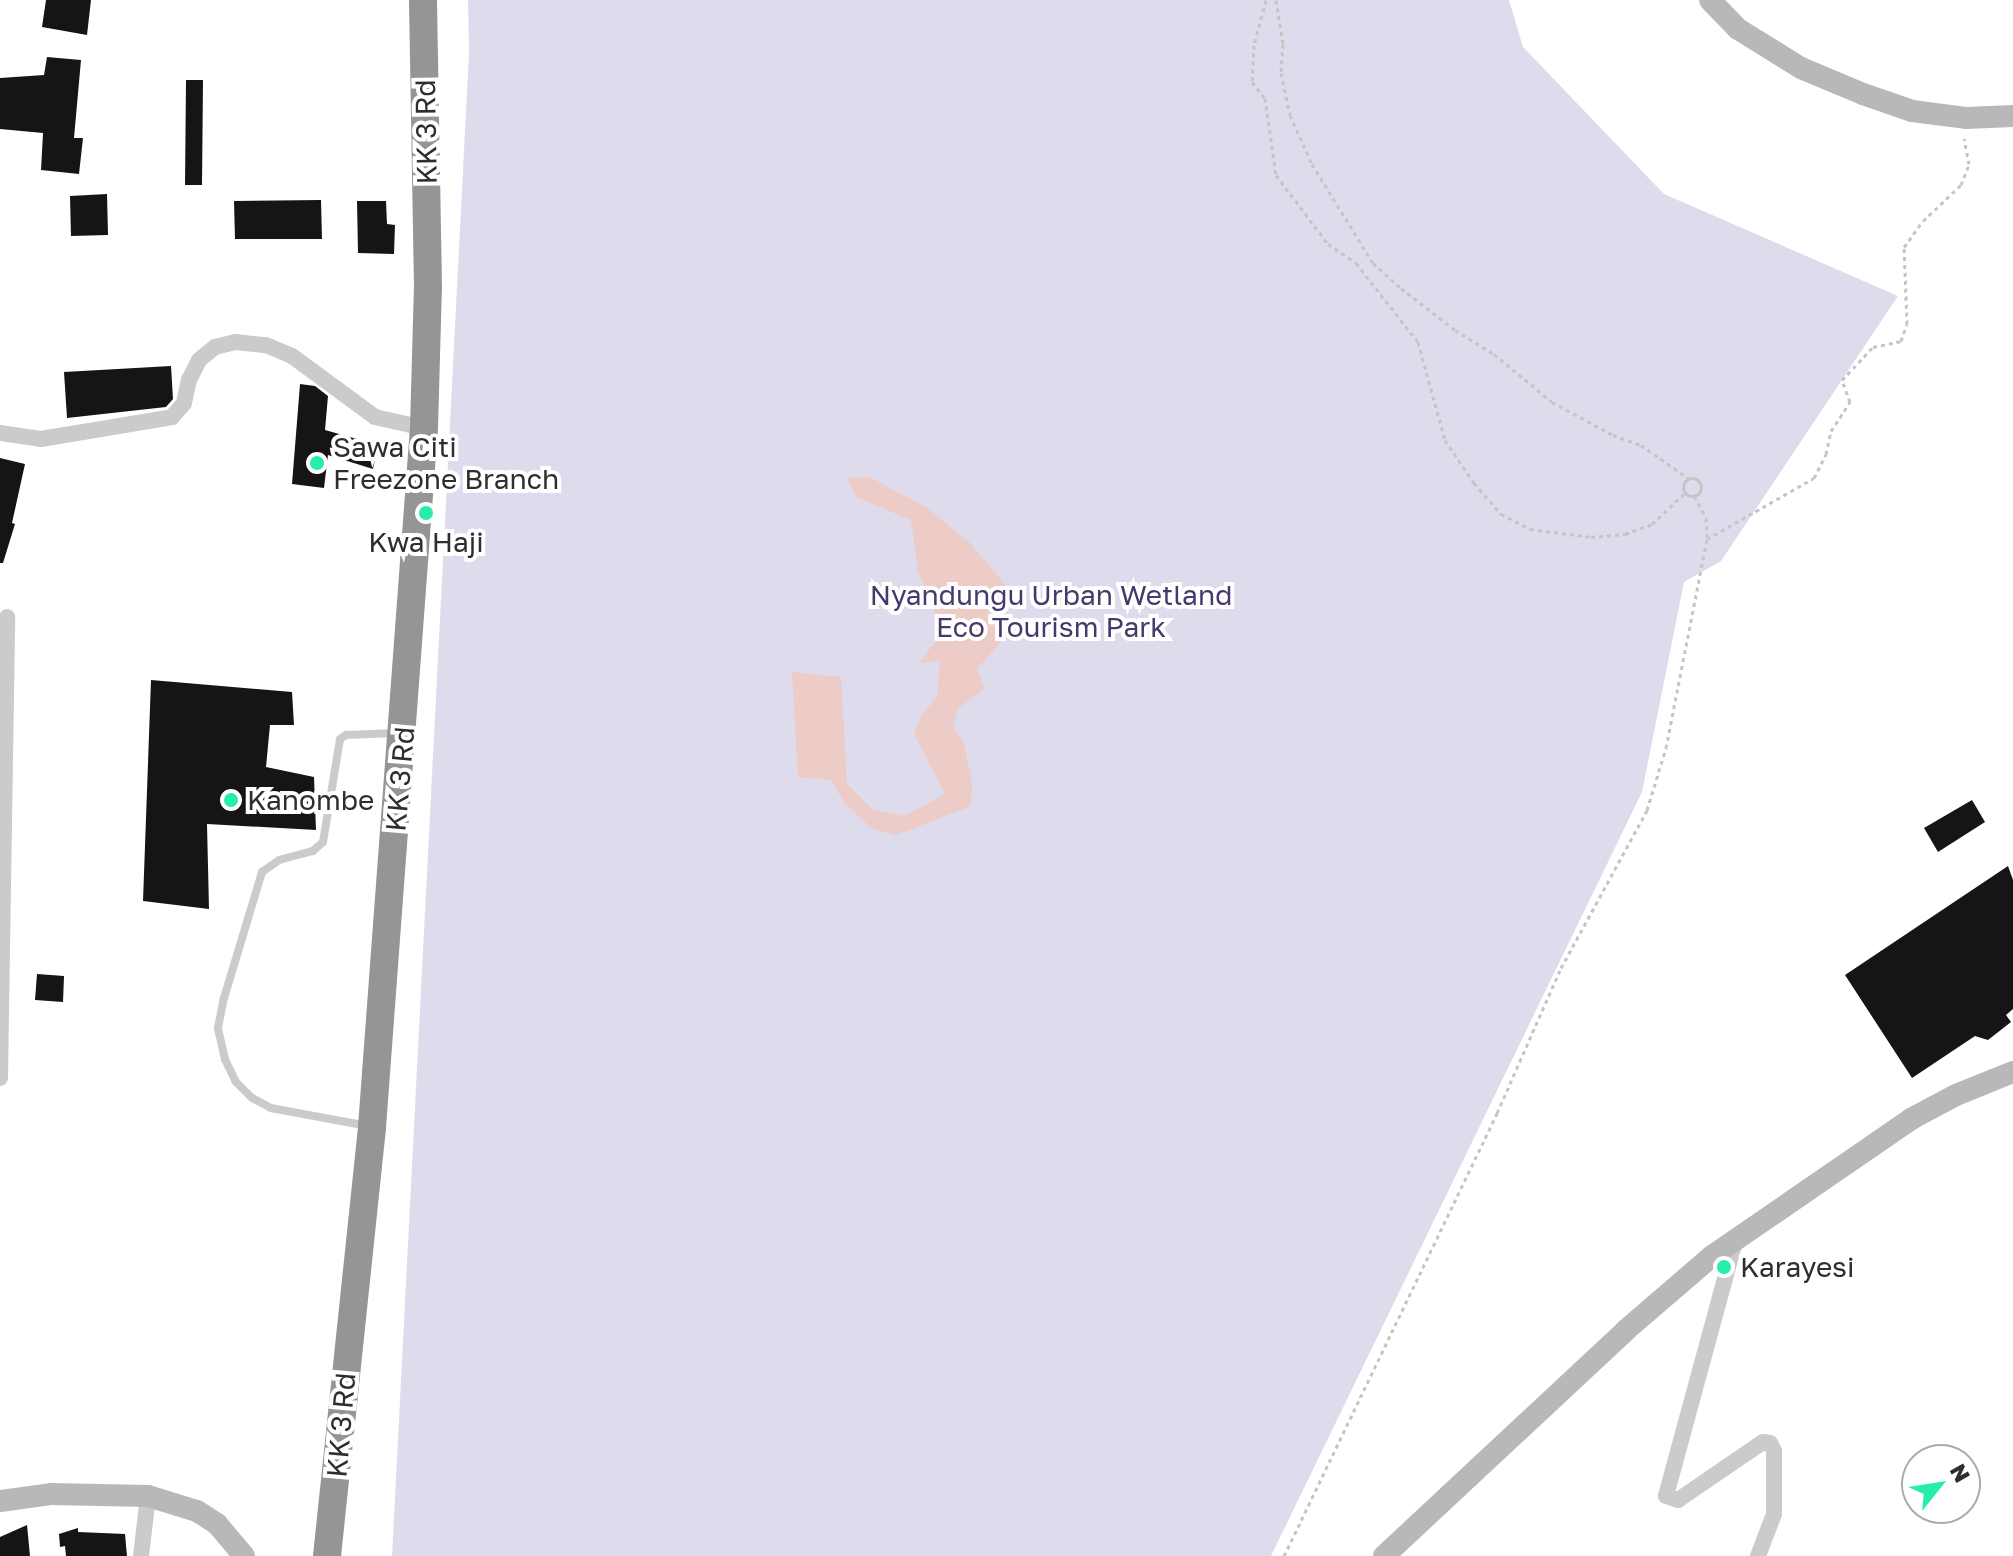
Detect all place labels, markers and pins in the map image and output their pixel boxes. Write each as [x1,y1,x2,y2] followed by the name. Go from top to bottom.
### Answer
[333,430,559,496] place label: Sawa Citi Freezone Branch
[308,454,326,472] marker: Sawa Citi Freezone Branch
[417,504,435,522] marker: Kwa Haji
[368,525,484,559] place label: Kwa Haji
[247,783,374,817] place label: Kanombe
[222,791,240,809] marker: Kanombe
[1740,1250,1854,1284] place label: Karayesi
[1715,1258,1733,1276] marker: Karayesi

